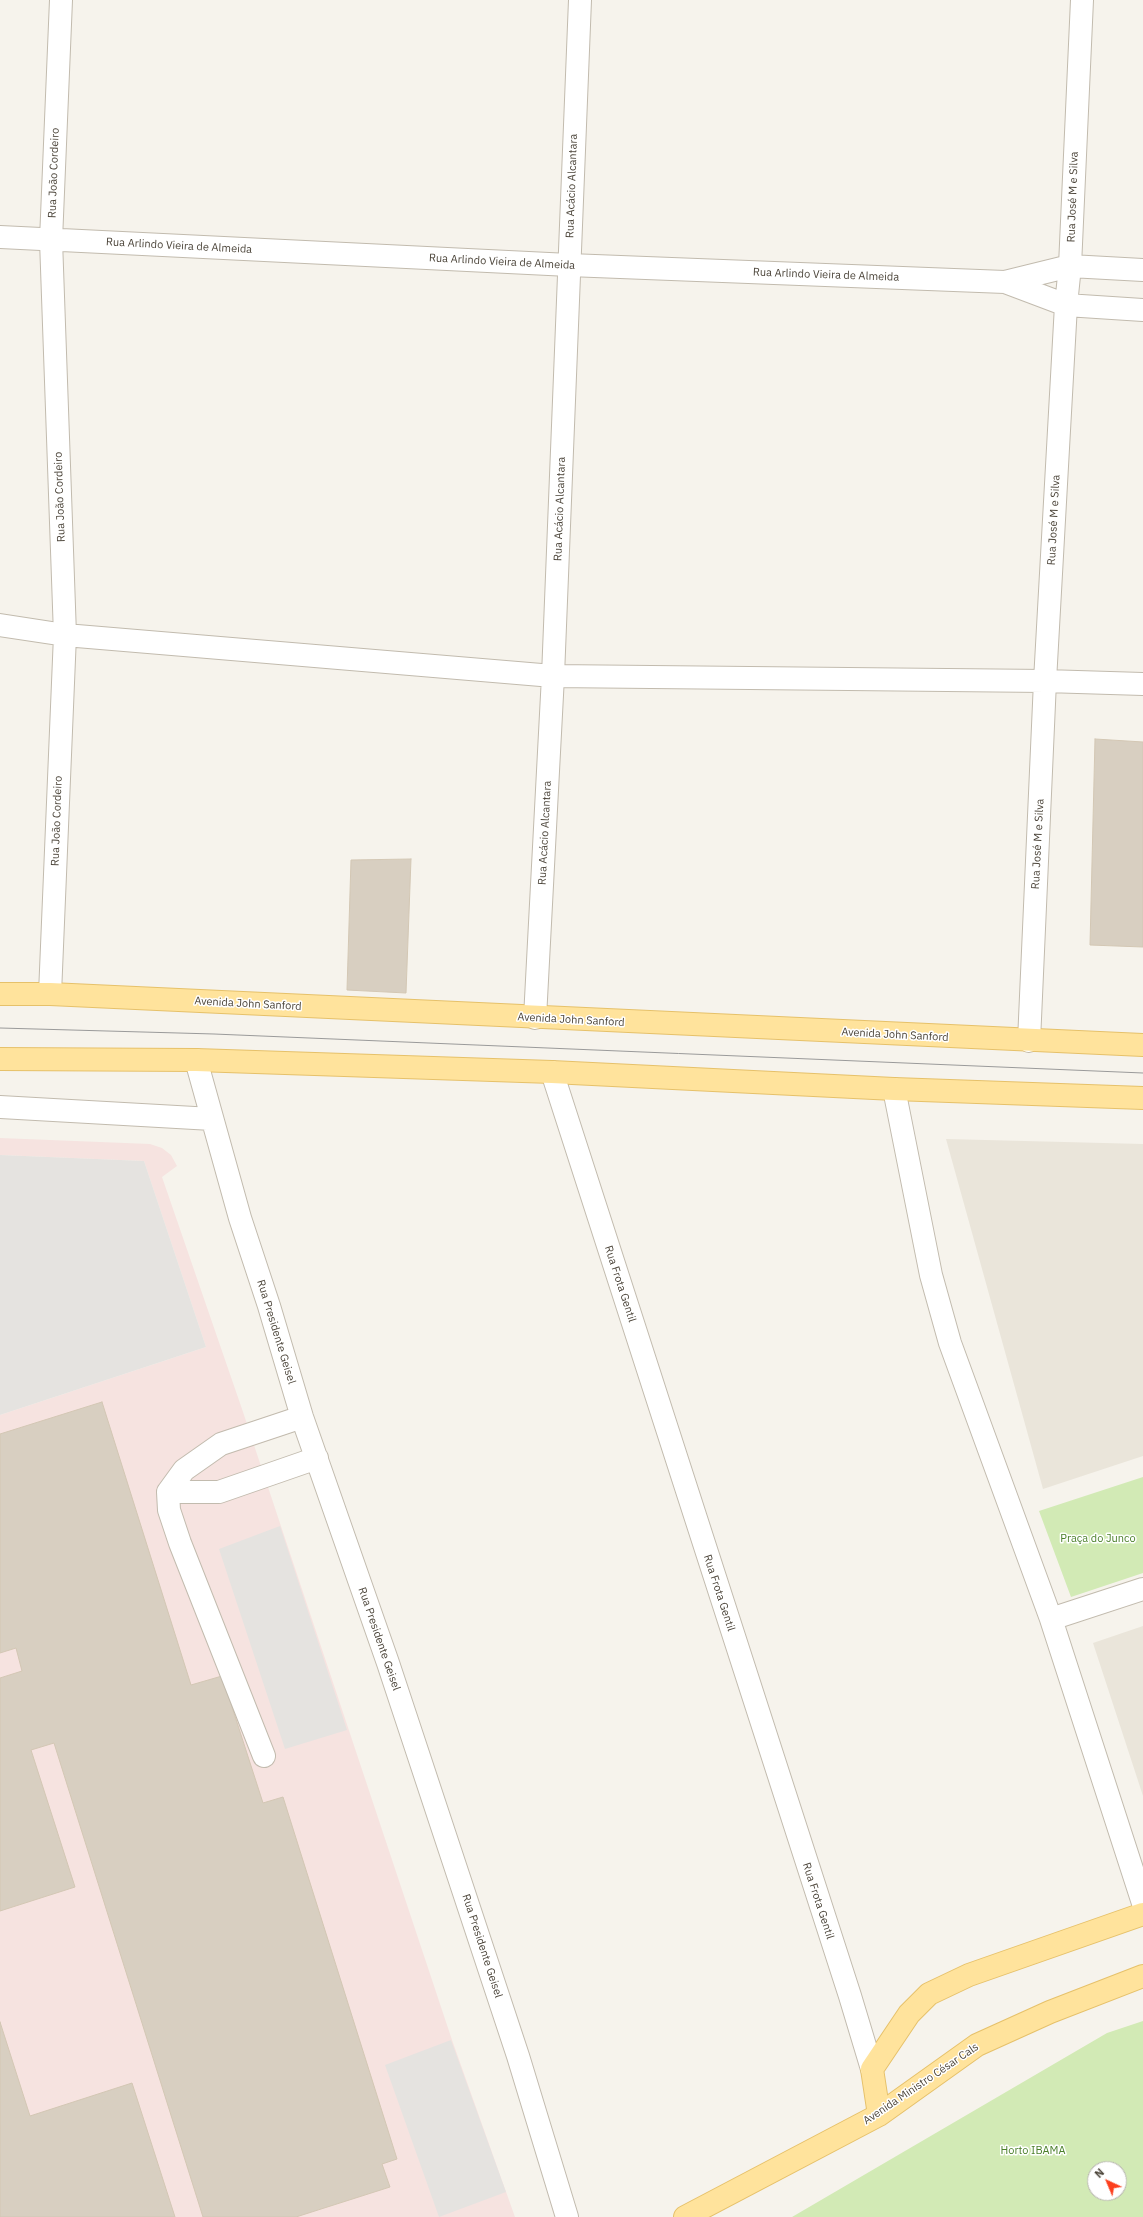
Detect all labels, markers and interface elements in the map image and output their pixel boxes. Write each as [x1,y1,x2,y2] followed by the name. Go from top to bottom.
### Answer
[46,128,62,218] street label: Rua João Cordeiro
[564,134,580,238] street label: Rua Acácio Alcantara
[1065,151,1081,243] street label: Rua José M e Silva
[106,236,252,256] street label: Rua Arlindo Vieira de Almeida
[429,252,575,272] street label: Rua Arlindo Vieira de Almeida
[753,266,899,284] street label: Rua Arlindo Vieira de Almeida
[52,452,68,542] street label: Rua João Cordeiro
[552,457,568,561] street label: Rua Acácio Alcantara
[1045,474,1063,566] street label: Rua José M e Silva
[49,776,65,866] street label: Rua João Cordeiro
[536,780,554,886] street label: Rua Acácio Alcantara
[1029,798,1047,890] street label: Rua José M e Silva
[194,995,302,1013] street label: Avenida John Sanford
[517,1011,625,1029] street label: Avenida John Sanford
[841,1026,949,1044] street label: Avenida John Sanford
[601,1244,639,1324] street label: Rua Frota Gentil
[254,1278,298,1386] street label: Rua Presidente Geisel
[1060,1532,1136,1546] park label: Praça do Junco
[700,1553,738,1633] street label: Rua Frota Gentil
[355,1586,403,1692] street label: Rua Presidente Geisel
[799,1861,837,1941] street label: Rua Frota Gentil
[459,1892,505,2000] street label: Rua Presidente Geisel
[861,2040,981,2128] street label: Avenida Ministro César Cals
[1000,2144,1066,2158] park label: Horto IBAMA
[1087,2161,1127,2201] north arrow
[1092,2165,1107,2181] text: N

